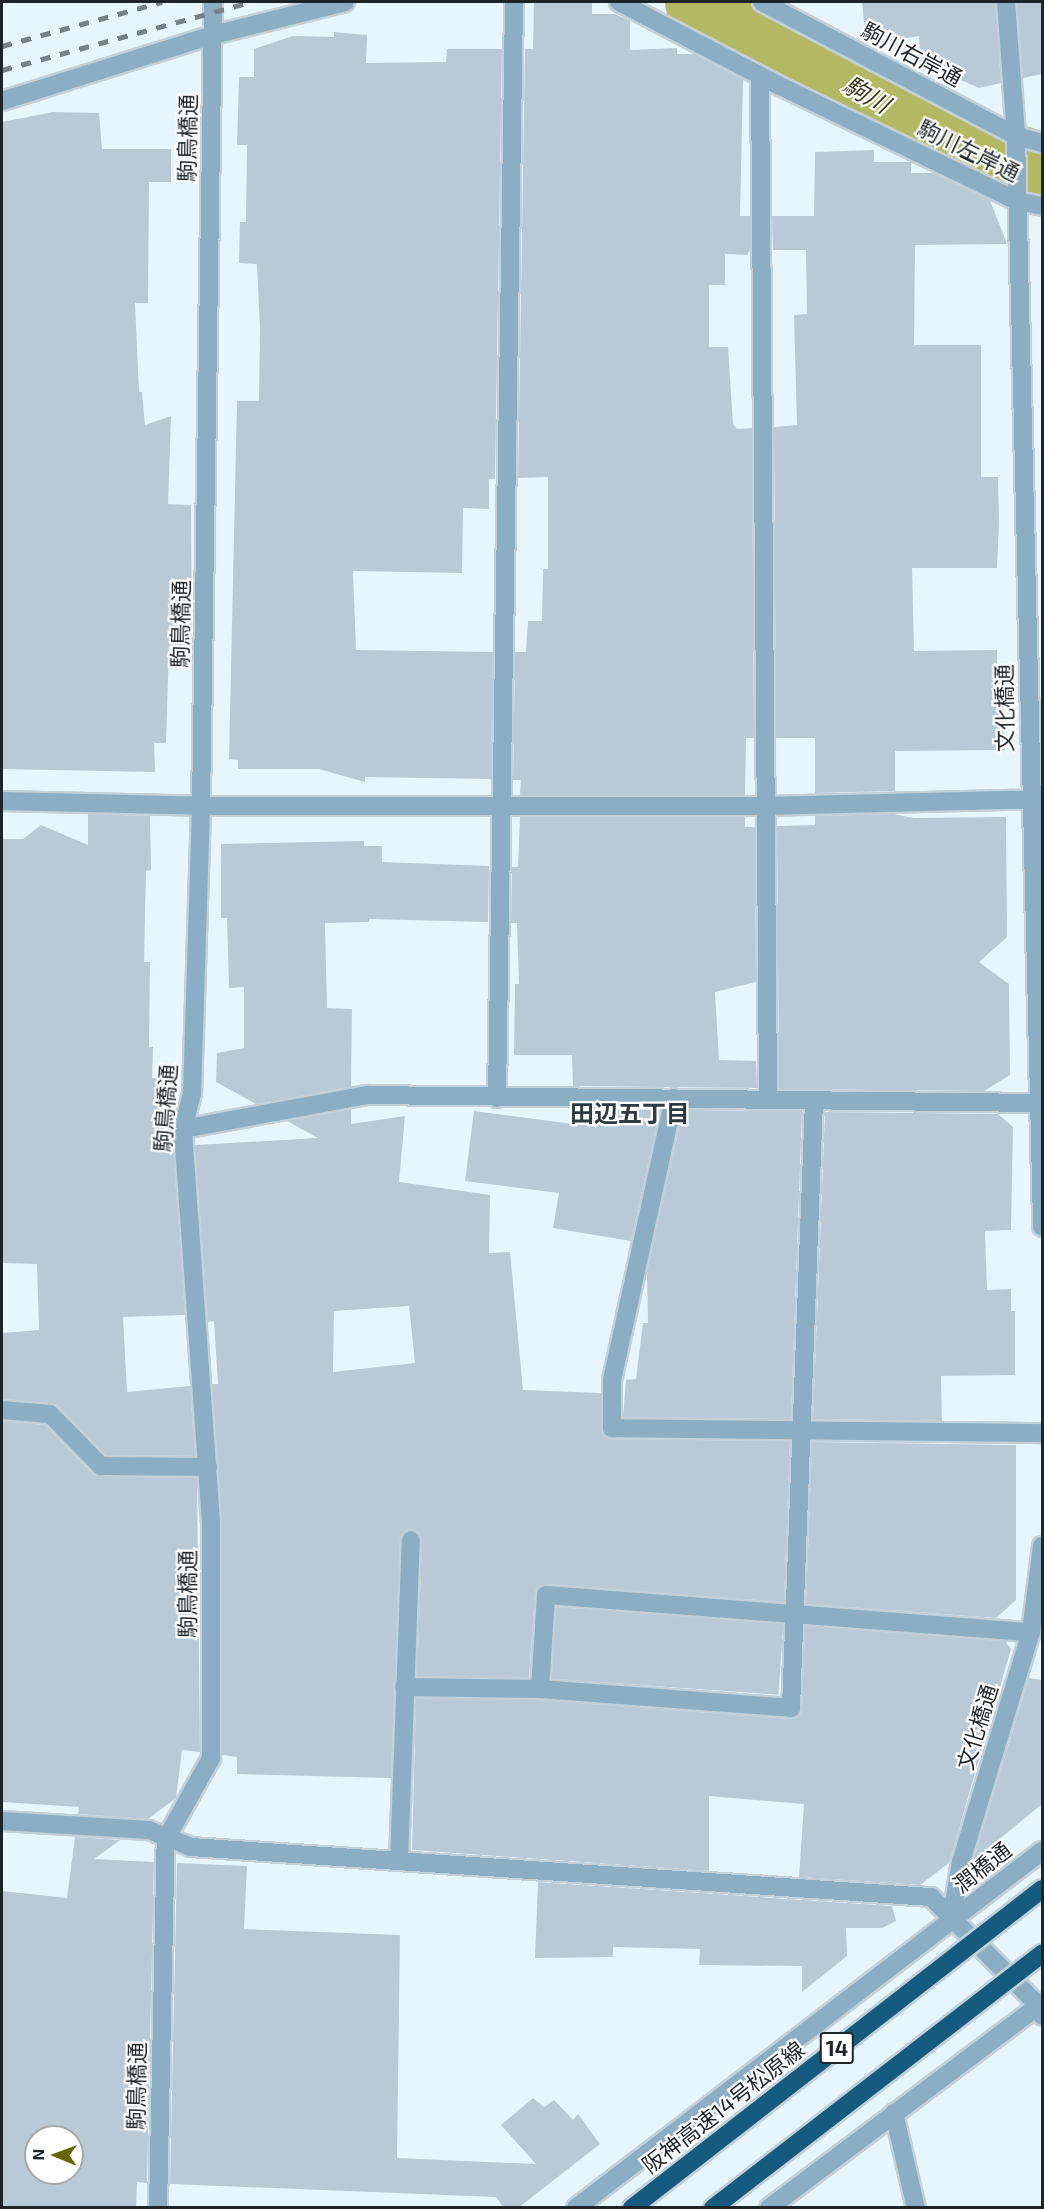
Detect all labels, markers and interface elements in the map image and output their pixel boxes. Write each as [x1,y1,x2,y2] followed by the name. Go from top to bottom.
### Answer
[857,17,967,91] street label: 駒川右岸通
[839,70,895,118] water label: 駒川
[173,94,201,182] street label: 駒鳥橋通
[914,114,1024,186] street label: 駒川左岸通
[166,580,194,668] street label: 駒鳥橋通
[990,664,1018,752] street label: 文化橋通
[149,1063,181,1153] street label: 駒鳥橋通
[570,1099,690,1127] district label: 田辺五丁目
[174,1550,200,1638] street label: 駒鳥橋通
[952,1681,1002,1773] street label: 文化橋通
[948,1836,1016,1898] street label: 潤橋通
[819,2030,855,2066] road number: 14
[637,2036,809,2178] street label: 阪神高速14号松原線
[122,2042,150,2130] street label: 駒鳥橋通
[24,2125,84,2185] north arrow
[28,2149,47,2161] text: N

